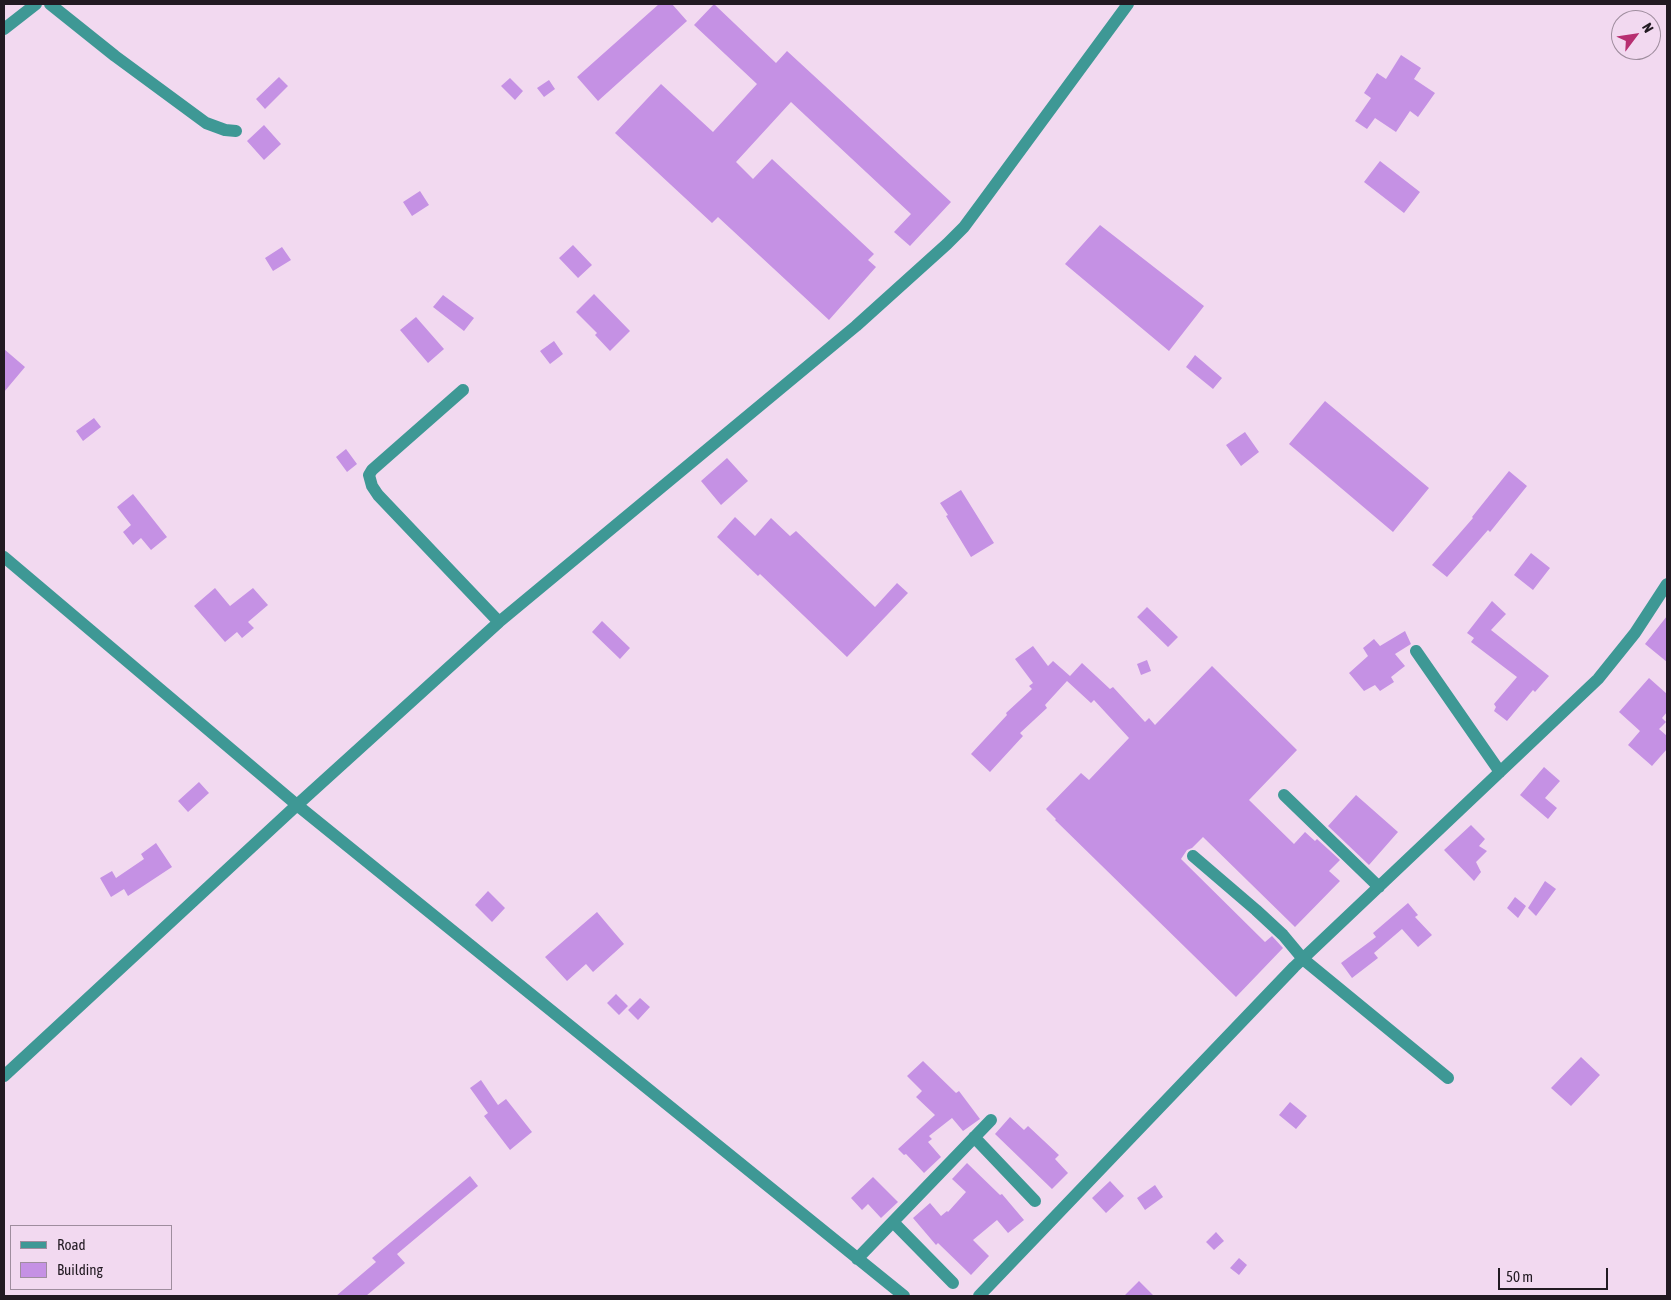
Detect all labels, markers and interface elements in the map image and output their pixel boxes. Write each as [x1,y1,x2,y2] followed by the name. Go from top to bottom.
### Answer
[1611,10,1661,60] north arrow
[1639,20,1657,35] text: N
[10,1225,172,1290] legend
[57,1236,86,1253] text: Road
[1501,1258,1611,1290] scale bar
[57,1261,103,1278] text: Building
[1506,1268,1533,1285] text: 50 m

